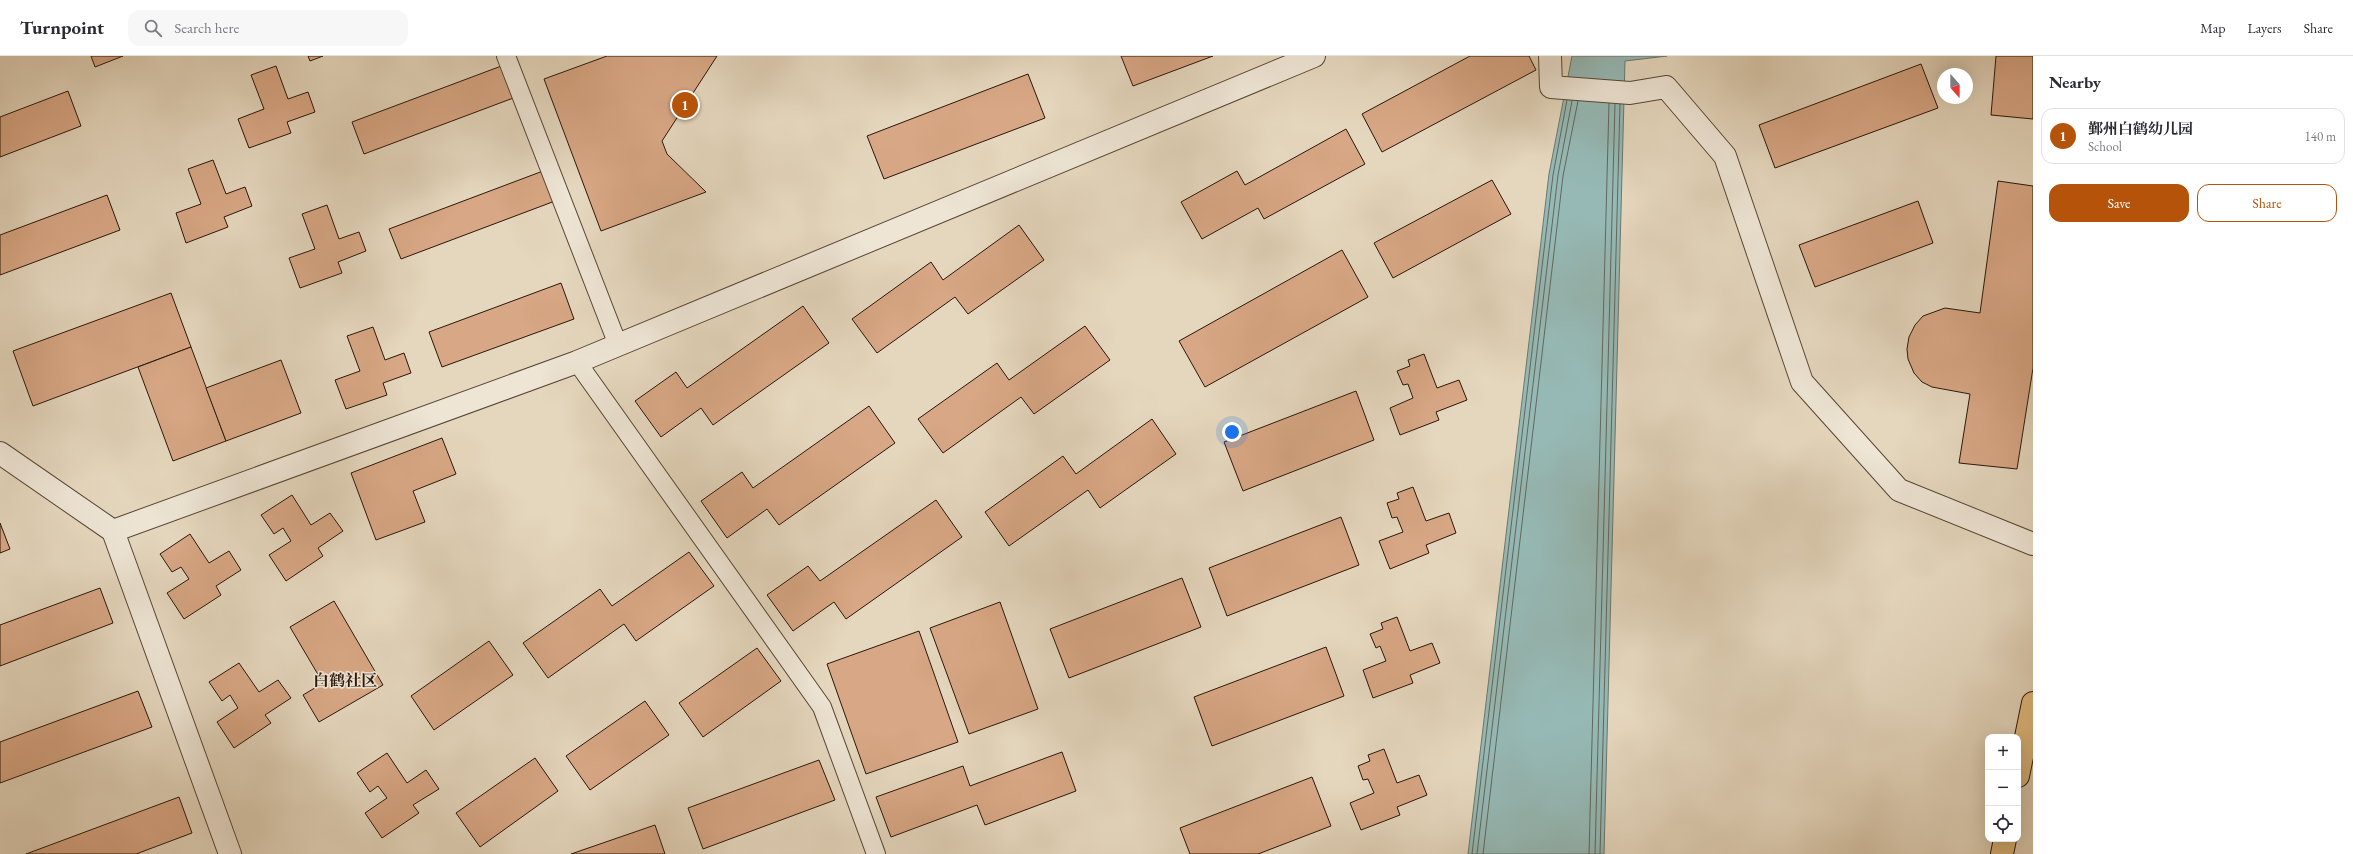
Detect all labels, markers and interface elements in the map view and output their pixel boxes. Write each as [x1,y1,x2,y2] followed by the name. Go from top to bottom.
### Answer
[128,10,408,46] search box
[20,15,104,40] text: Turnpoint
[142,17,164,39] icon: search
[174,18,239,37] text: Search here
[2200,19,2225,37] text: Map
[2247,19,2282,37] text: Layers
[2304,19,2333,37] text: Share
[1937,68,1973,104] north arrow
[2049,71,2101,93] text: Nearby
[672,90,698,120] pin: 1
[2088,119,2193,138] text: 鄞州白鹤幼儿园
[2060,128,2066,145] text: 1
[2305,128,2336,145] text: 140 m
[2088,138,2122,155] text: School
[2049,184,2189,222] button: Save
[2197,184,2337,222] button: Share
[1222,422,1242,442] your location
[313,670,377,691] district label: 白鹤社区
[1985,734,2021,842] map controls
[1985,734,2021,770] button: +
[1985,770,2021,806] button: −
[1985,806,2021,842] button: locate

